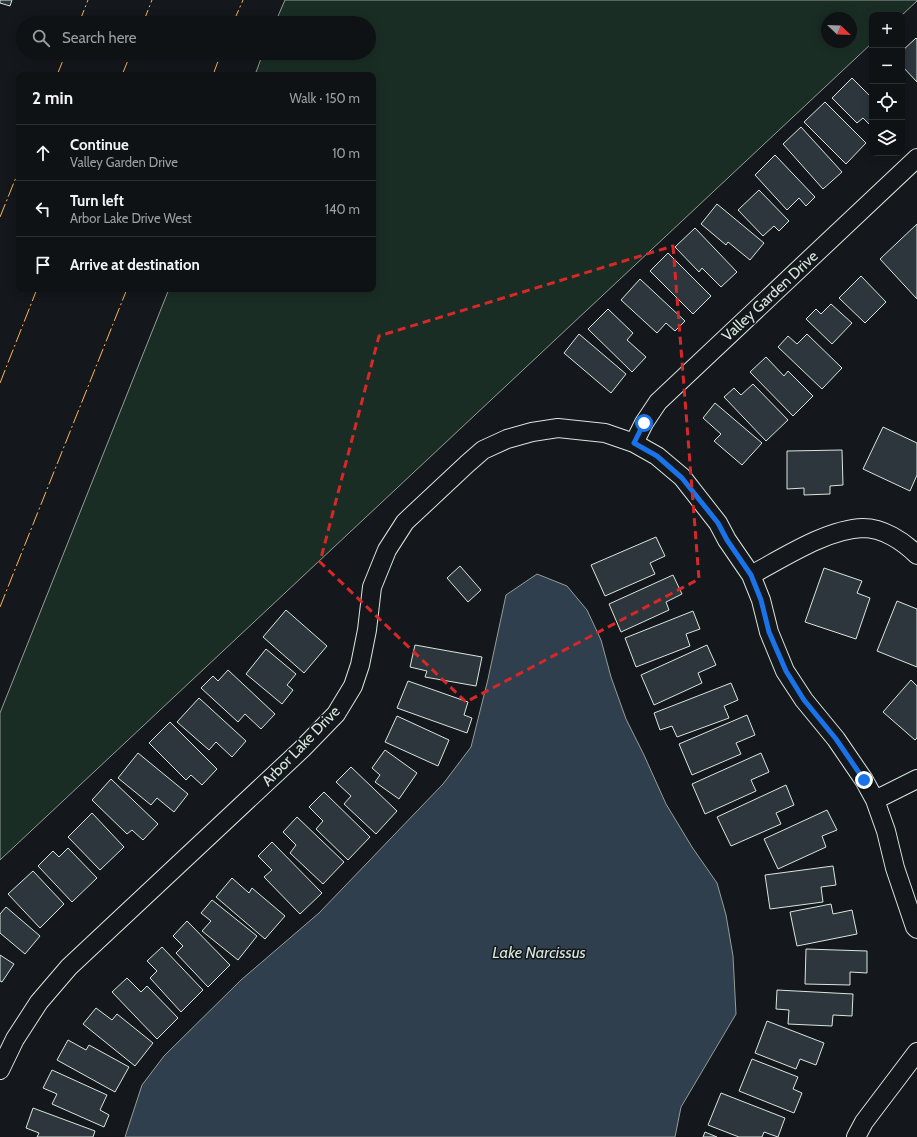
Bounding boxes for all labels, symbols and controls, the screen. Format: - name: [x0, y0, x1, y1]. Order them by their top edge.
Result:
- north arrow: [821, 12, 857, 48]
- map controls: [869, 12, 905, 156]
- button: +: [869, 12, 905, 48]
- search box: [16, 16, 376, 60]
- icon: search: [30, 27, 52, 49]
- text: Search here: [62, 29, 137, 47]
- button: −: [869, 48, 905, 84]
- button: locate: [869, 84, 905, 120]
- text: 2 min: [32, 88, 73, 108]
- text: Walk · 150 m: [289, 90, 360, 106]
- button: layers: [869, 120, 905, 156]
- text: Continue: [70, 136, 129, 154]
- icon: ahead: [32, 142, 54, 164]
- text: 10 m: [332, 145, 360, 161]
- text: Valley Garden Drive: [70, 154, 178, 170]
- text: Turn left: [70, 192, 124, 210]
- icon: left: [32, 198, 54, 220]
- text: 140 m: [325, 201, 360, 217]
- text: Arbor Lake Drive West: [70, 210, 192, 226]
- street label: Valley Garden Drive: [718, 247, 822, 345]
- icon: arrive: [32, 254, 54, 276]
- text: Arrive at destination: [70, 256, 200, 274]
- route start: [635, 414, 653, 432]
- street label: Arbor Lake Drive: [258, 702, 344, 790]
- route end: [855, 771, 873, 789]
- water label: Lake Narcissus: [492, 943, 586, 962]

